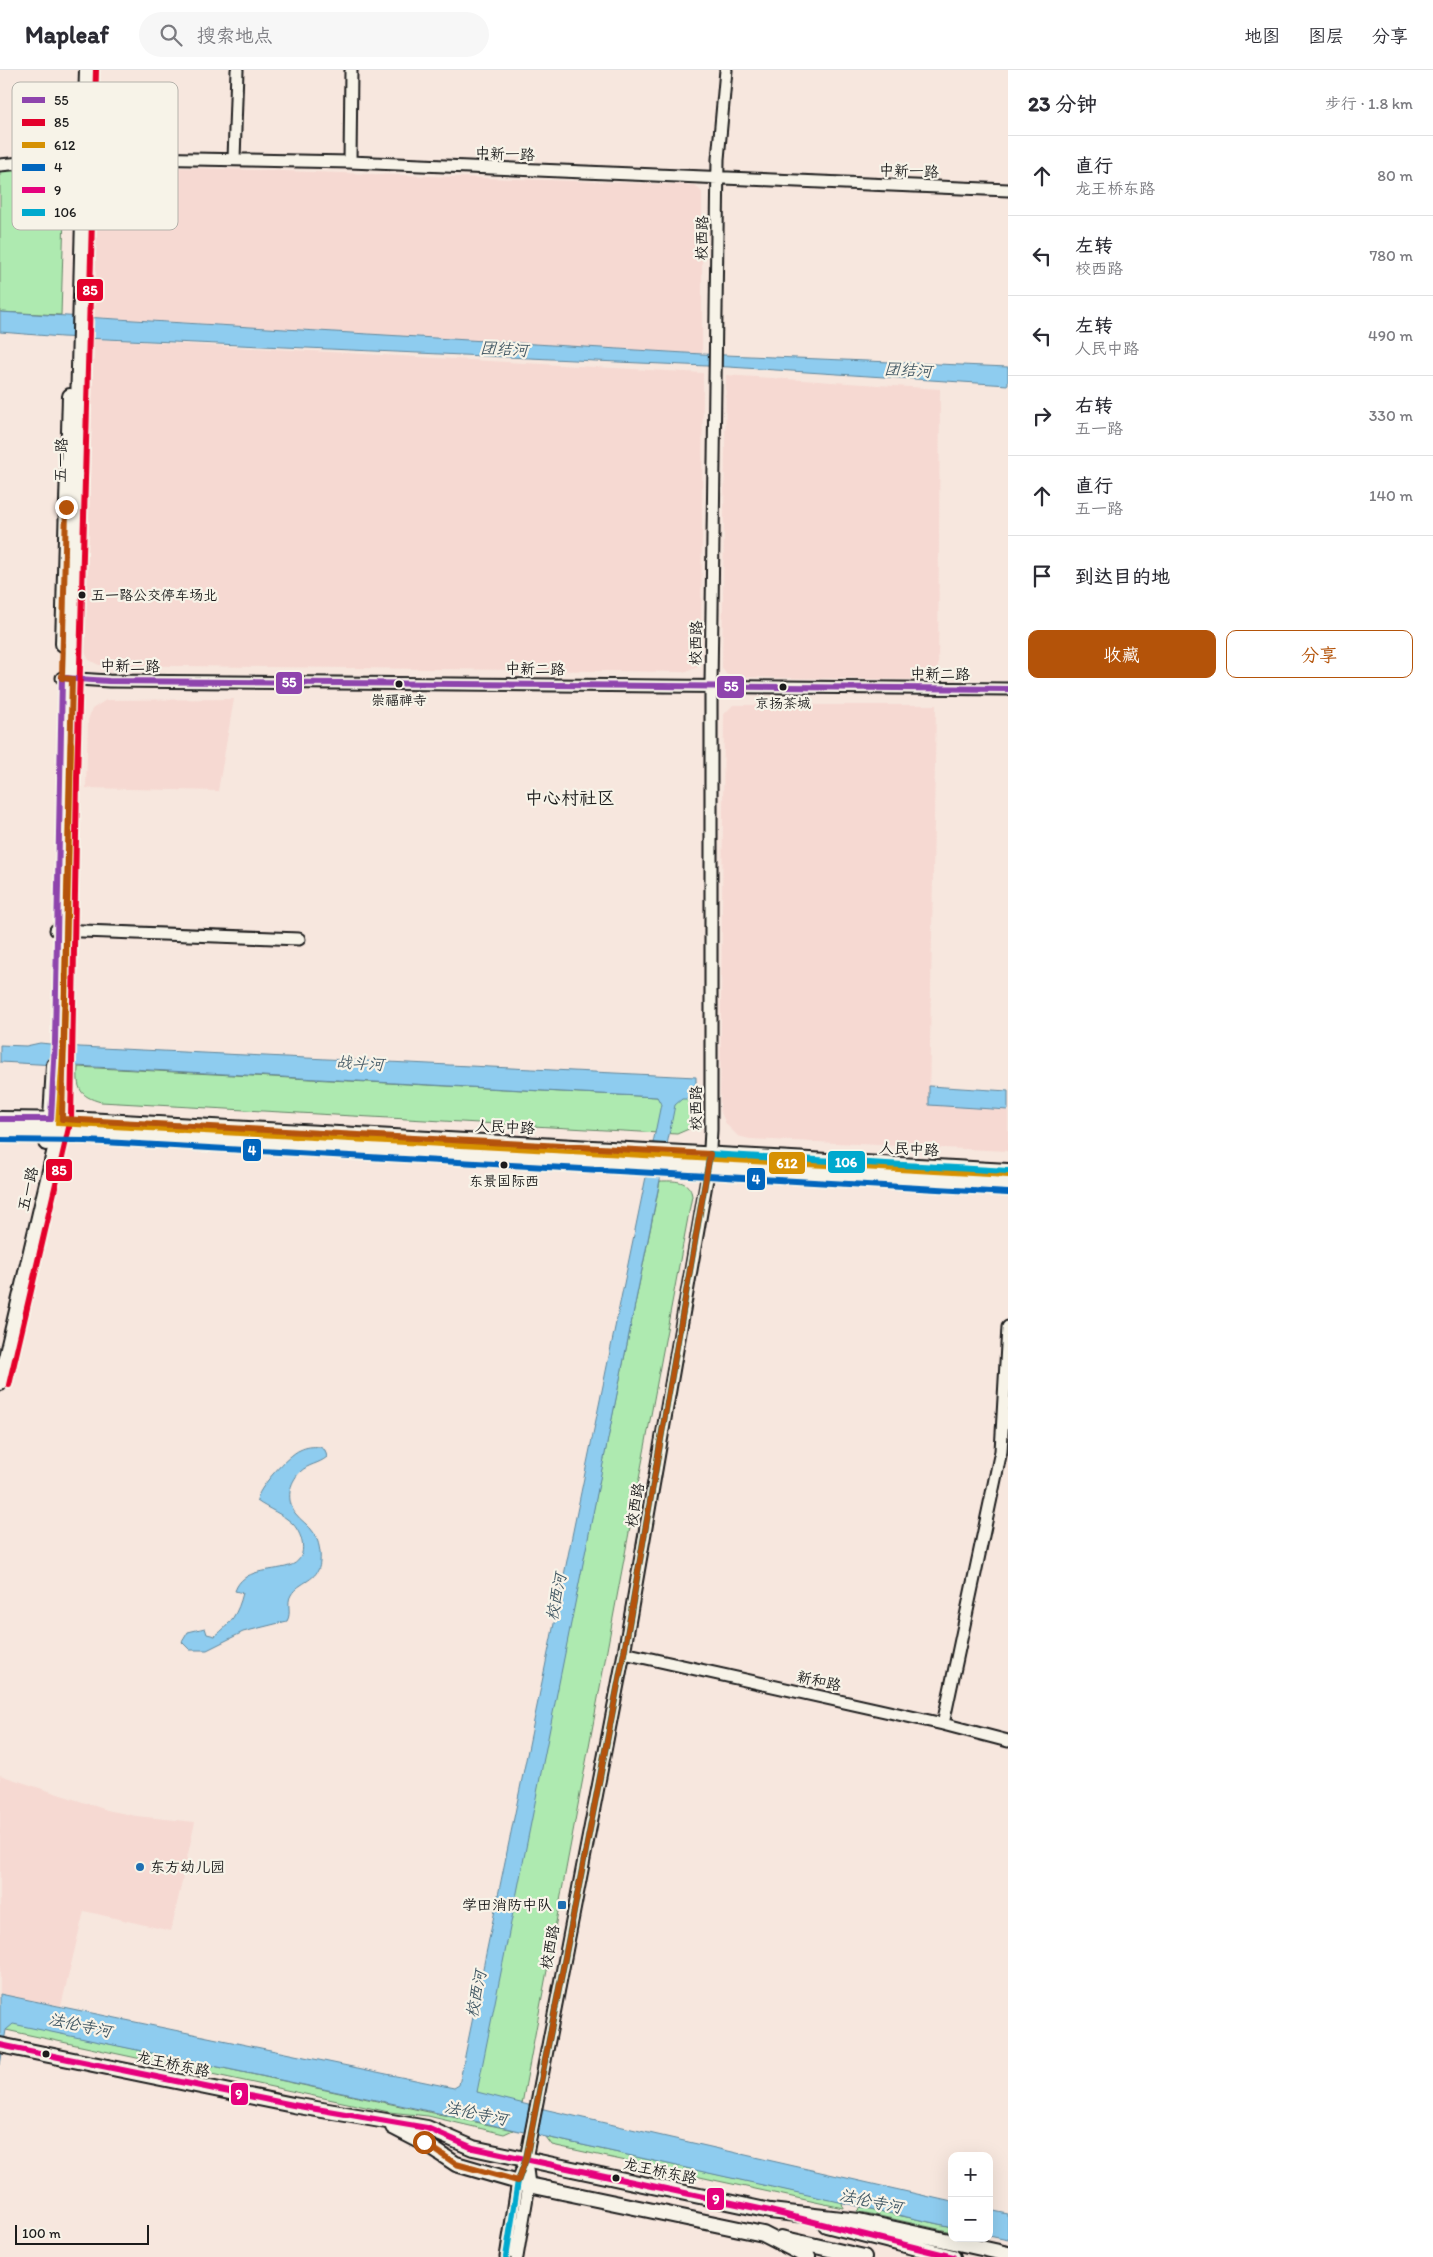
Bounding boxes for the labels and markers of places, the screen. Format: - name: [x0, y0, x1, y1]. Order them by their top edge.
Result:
- place label: 五一路公交停车场北: [91, 587, 217, 604]
- marker: 五一路公交停车场北: [77, 590, 87, 600]
- marker: 崇福禅寺: [394, 679, 404, 689]
- marker: 京扬茶城: [778, 682, 788, 692]
- place label: 崇福禅寺: [371, 692, 427, 709]
- place label: 京扬茶城: [755, 695, 811, 712]
- marker: 东景国际西: [499, 1160, 509, 1170]
- place label: 东景国际西: [469, 1173, 539, 1190]
- place label: 东方幼儿园: [150, 1858, 225, 1876]
- marker: 东方幼儿园: [134, 1861, 146, 1873]
- place label: 学田消防中队: [462, 1896, 552, 1914]
- marker: 学田消防中队: [556, 1899, 568, 1911]
- unlabelled marker: [41, 2049, 51, 2059]
- unlabelled marker: [611, 2173, 621, 2183]

